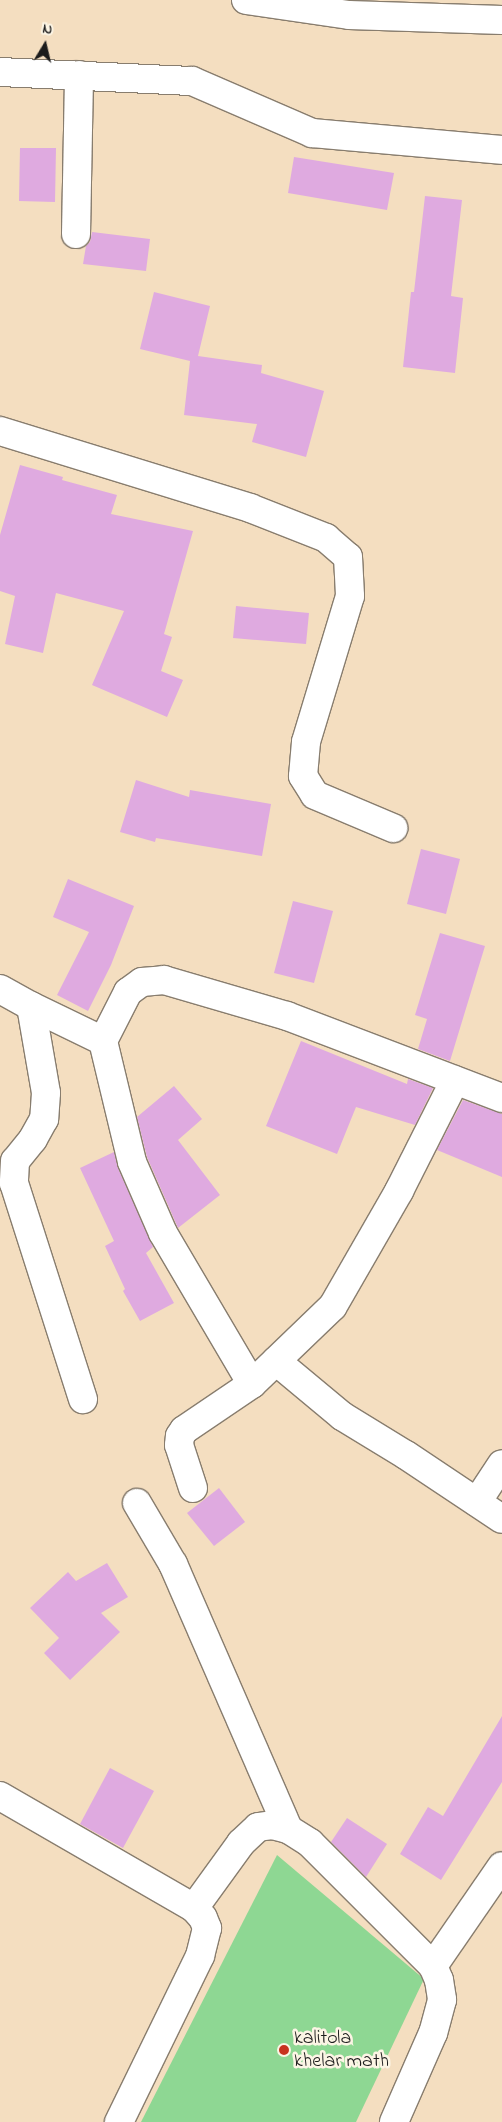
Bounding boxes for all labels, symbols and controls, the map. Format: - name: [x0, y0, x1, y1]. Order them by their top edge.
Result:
- text: N: [41, 19, 54, 41]
- north arrow: [20, 20, 70, 70]
- place label: kalitola khelar math: [294, 2026, 389, 2073]
- marker: kalitola khelar math: [278, 2044, 290, 2056]

